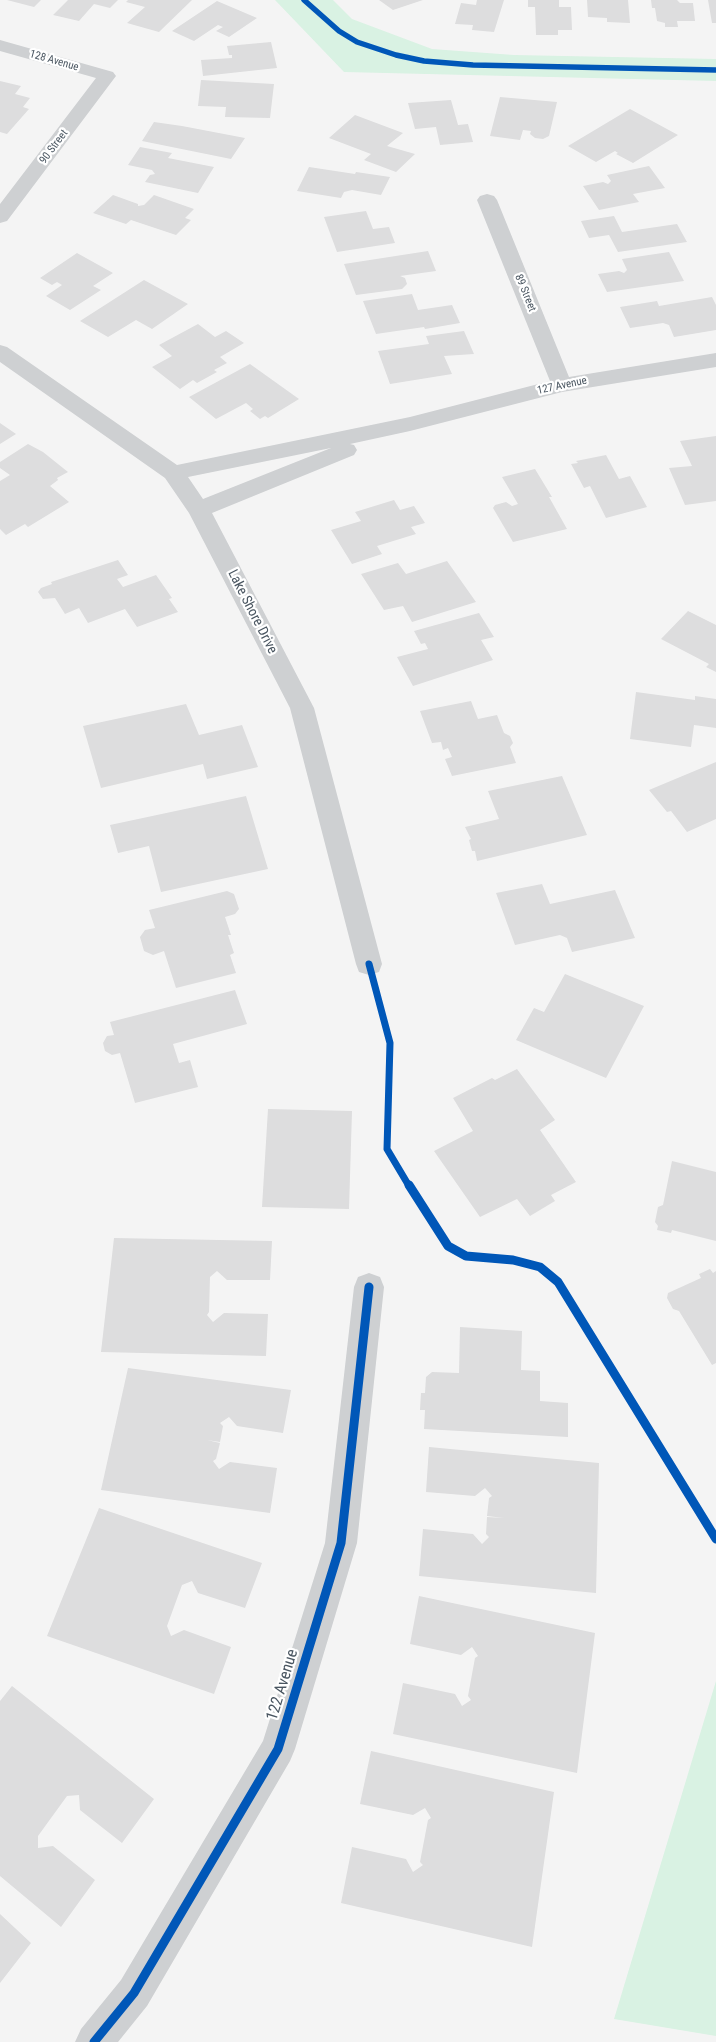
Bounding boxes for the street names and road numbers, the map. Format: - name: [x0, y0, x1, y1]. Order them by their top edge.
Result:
- street label: 128 Avenue: [28, 48, 80, 74]
- street label: 90 Street: [37, 127, 71, 167]
- street label: 89 Street: [512, 272, 538, 314]
- street label: 127 Avenue: [536, 374, 588, 398]
- street label: Lake Shore Drive: [224, 567, 280, 657]
- street label: 122 Avenue: [263, 1647, 303, 1723]

